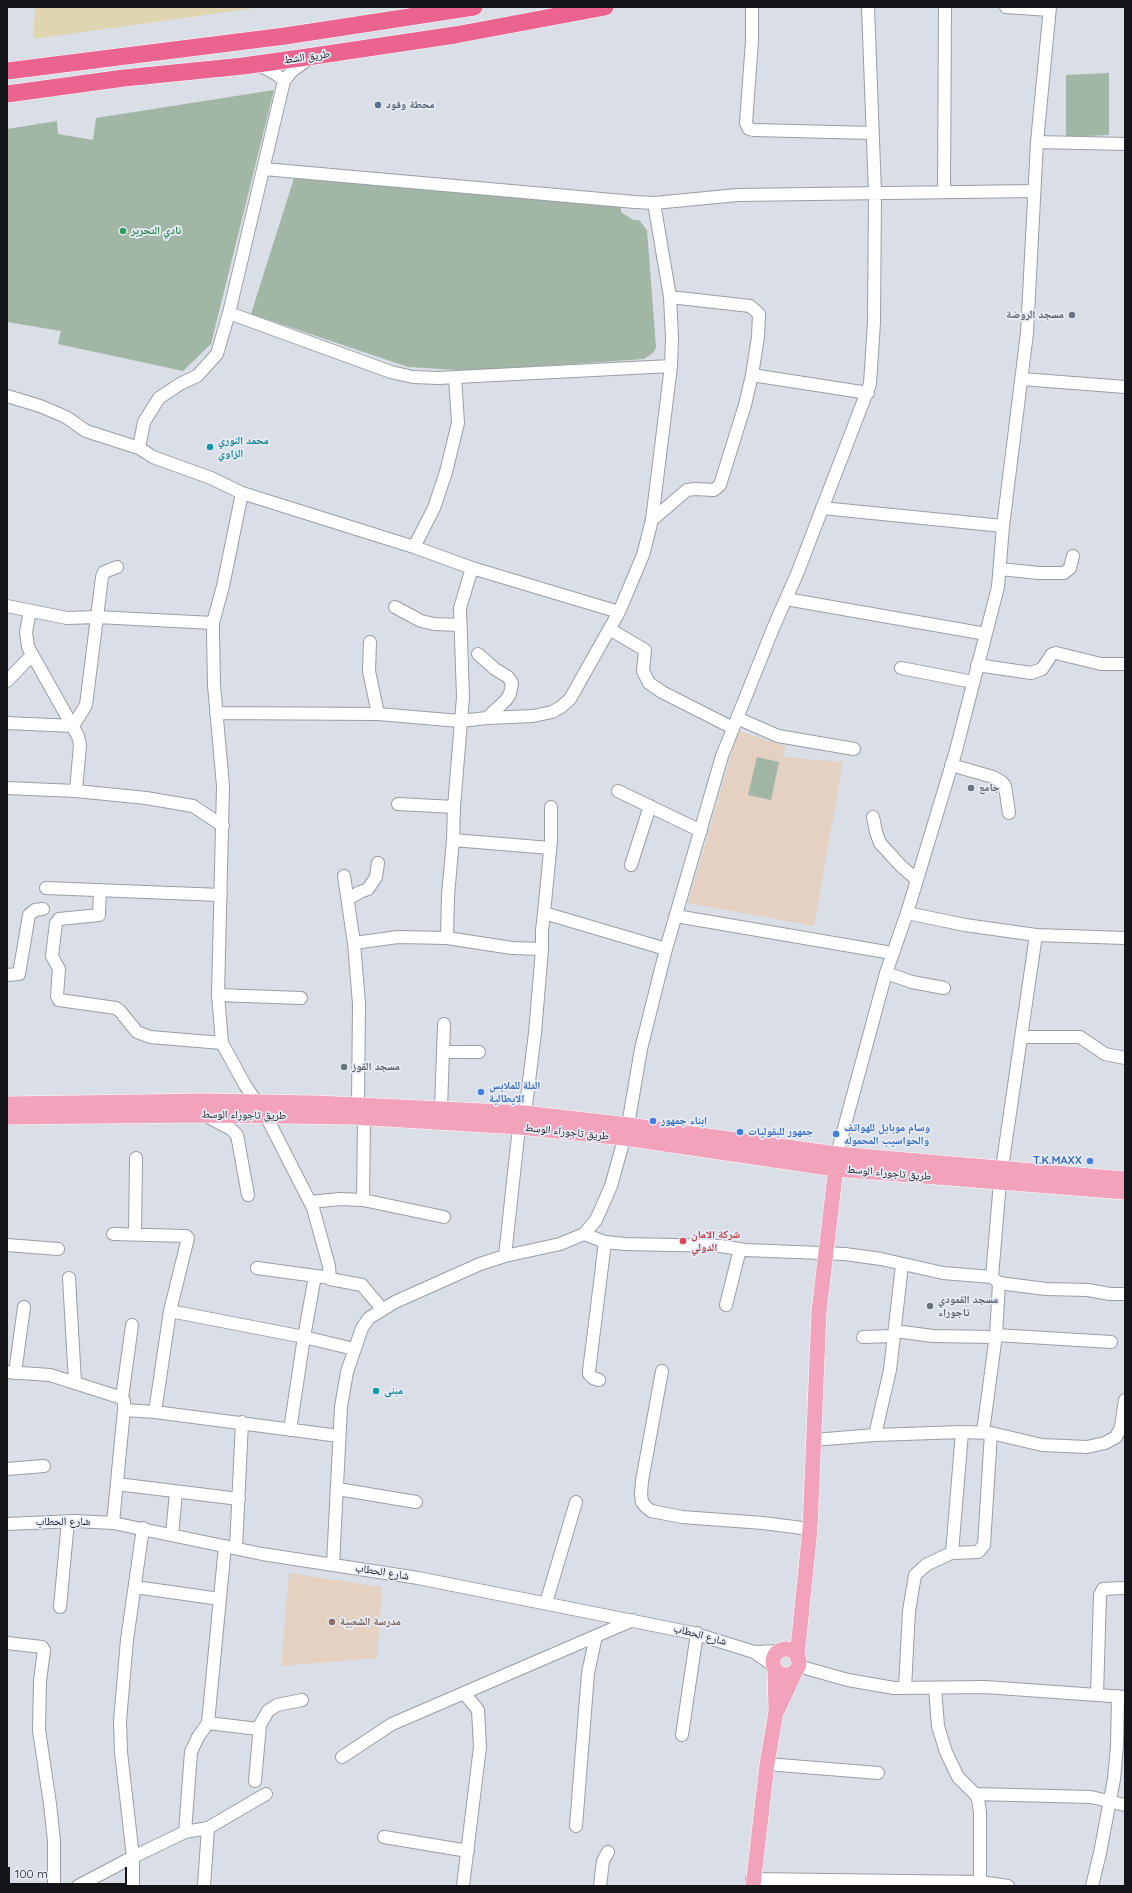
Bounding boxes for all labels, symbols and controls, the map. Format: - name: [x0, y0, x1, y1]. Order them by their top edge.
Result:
- street label: طريق الشط: [283, 47, 331, 67]
- place label: محطة وقود: [386, 98, 435, 112]
- marker: محطة وقود: [373, 100, 383, 110]
- place label: نادي التحرير: [131, 224, 181, 238]
- marker: نادي التحرير: [118, 226, 128, 236]
- place label: مسجد الروضة: [1006, 308, 1064, 322]
- marker: مسجد الروضة: [1067, 310, 1077, 320]
- place label: محمد النوري الزاوي: [218, 434, 269, 460]
- marker: محمد النوري الزاوي: [205, 442, 215, 452]
- place label: جامع: [979, 781, 1000, 795]
- marker: جامع: [966, 783, 976, 793]
- place label: مسجد القوز: [352, 1060, 400, 1074]
- marker: مسجد القوز: [339, 1062, 349, 1072]
- place label: التلة للملابس الايطالية: [489, 1079, 540, 1105]
- marker: التلة للملابس الايطالية: [476, 1087, 486, 1097]
- street label: طريق تاجوراء الوسط: [202, 1108, 286, 1122]
- place label: ابناء جمهور: [661, 1114, 707, 1128]
- marker: ابناء جمهور: [648, 1116, 658, 1126]
- street label: طريق تاجوراء الوسط: [524, 1121, 610, 1143]
- place label: وسام موبايل للهواتف والحواسيب المحموله: [844, 1121, 930, 1147]
- place label: جمهور للبقوليات: [748, 1125, 813, 1139]
- marker: جمهور للبقوليات: [735, 1127, 745, 1137]
- marker: وسام موبايل للهواتف والحواسيب المحموله: [831, 1129, 841, 1139]
- place label: T.K.MAXX: [1033, 1154, 1082, 1168]
- marker: T.K.MAXX: [1085, 1156, 1095, 1166]
- street label: طريق تاجوراء الوسط: [846, 1163, 932, 1183]
- place label: شركة الامان الدولي: [691, 1228, 740, 1254]
- marker: شركة الامان الدولي: [678, 1236, 688, 1246]
- place label: مسجد القمودي تاجوراء: [938, 1293, 998, 1319]
- marker: مسجد القمودي تاجوراء: [925, 1301, 935, 1311]
- place label: مبنى: [384, 1384, 403, 1398]
- marker: مبنى: [371, 1386, 381, 1396]
- street label: شارع الحطاب: [36, 1515, 90, 1529]
- street label: شارع الحطاب: [354, 1561, 410, 1583]
- place label: مدرسة الشعبية: [340, 1615, 401, 1629]
- marker: مدرسة الشعبية: [327, 1617, 337, 1627]
- street label: شارع الحطاب: [672, 1622, 728, 1648]
- scale bar: [10, 1859, 129, 1885]
- text: 100 m: [15, 1866, 48, 1881]

